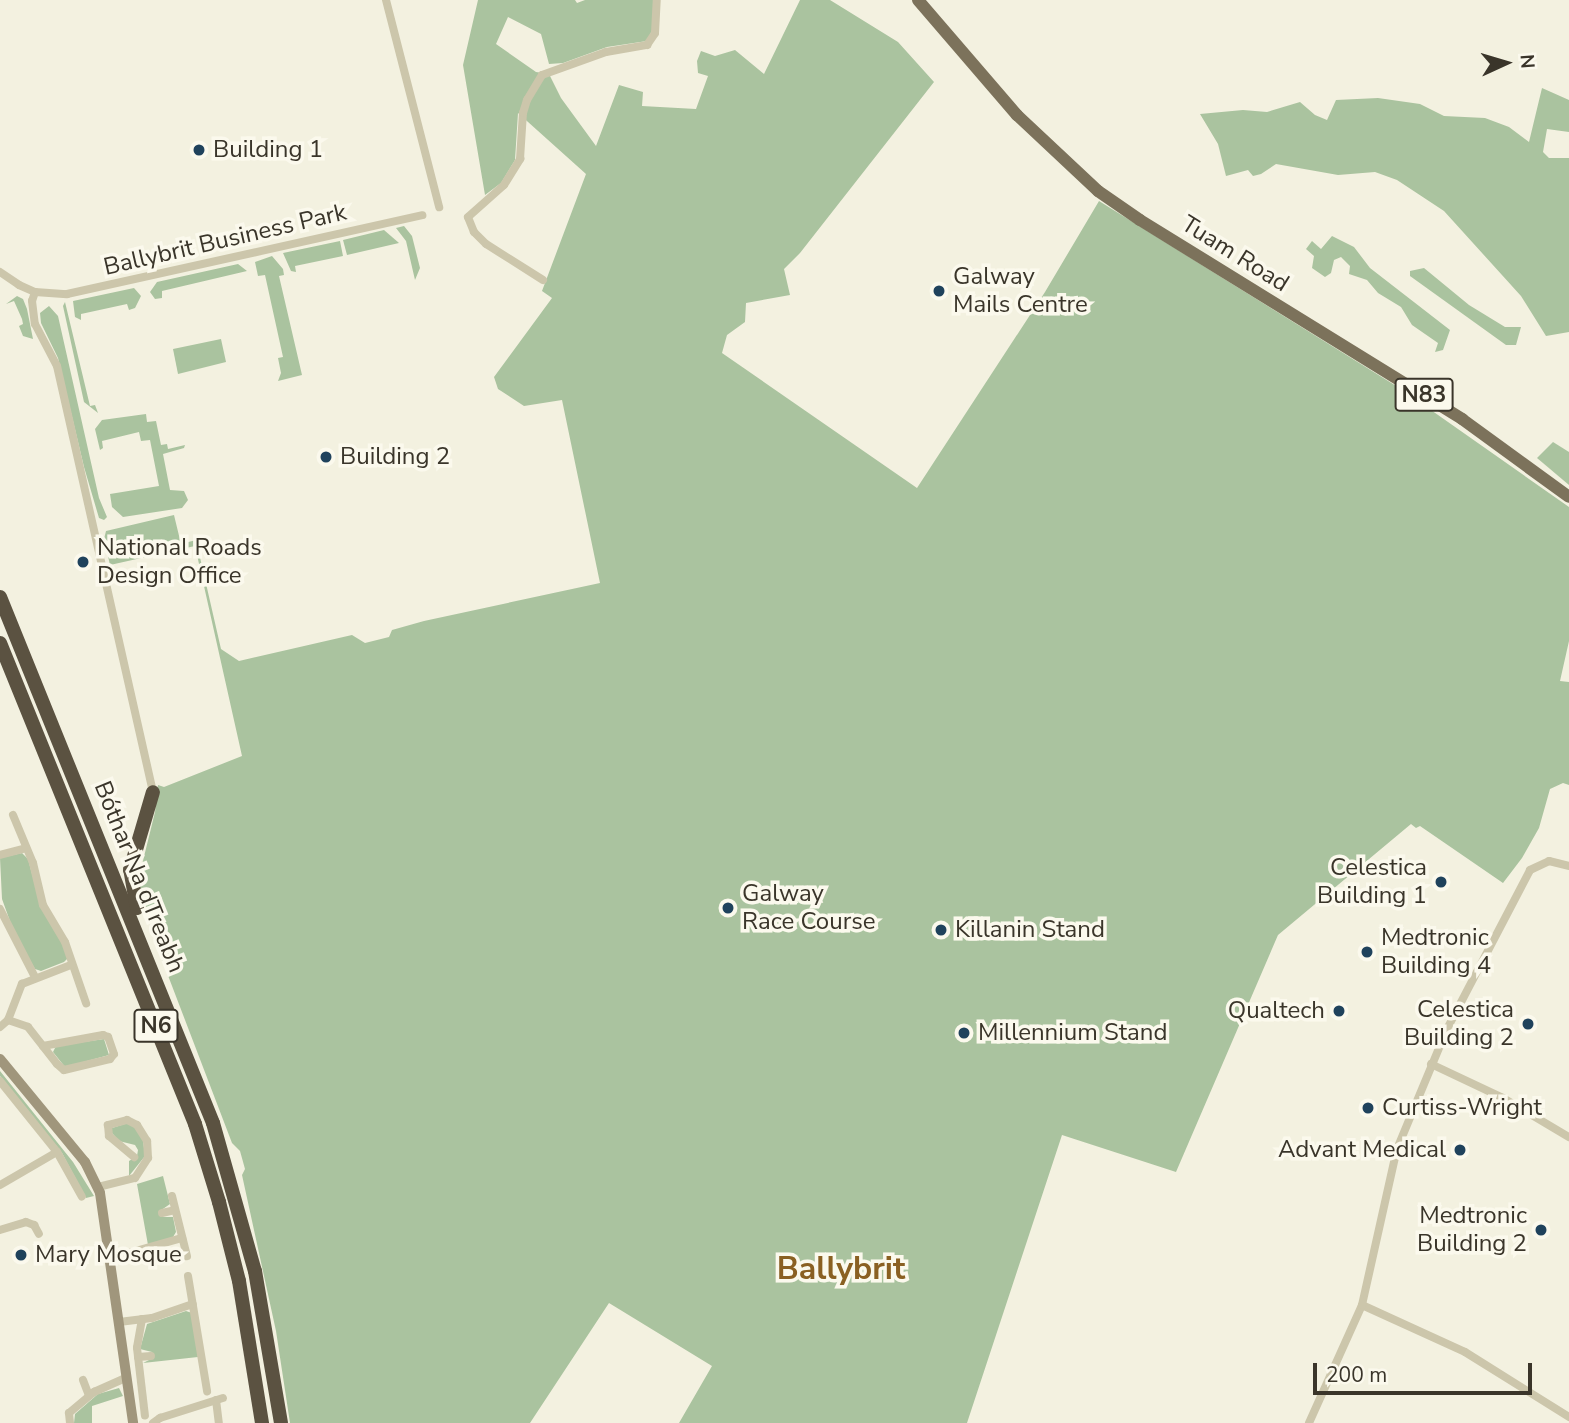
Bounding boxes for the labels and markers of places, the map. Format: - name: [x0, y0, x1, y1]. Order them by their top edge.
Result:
- place label: Building 1: [213, 136, 323, 164]
- marker: Building 1: [191, 142, 207, 158]
- place label: Galway Mails Centre: [953, 263, 1088, 319]
- marker: Galway Mails Centre: [931, 283, 947, 299]
- place label: Building 2: [340, 443, 450, 471]
- marker: Building 2: [318, 449, 334, 465]
- place label: National Roads Design Office: [97, 534, 262, 590]
- marker: National Roads Design Office: [75, 554, 91, 570]
- place label: Celestica Building 1: [1317, 854, 1427, 910]
- marker: Celestica Building 1: [1433, 874, 1449, 890]
- place label: Galway Race Course: [742, 880, 875, 936]
- marker: Galway Race Course: [720, 900, 736, 916]
- place label: Killanin Stand: [955, 916, 1105, 944]
- marker: Killanin Stand: [933, 922, 949, 938]
- place label: Medtronic Building 4: [1381, 924, 1491, 980]
- marker: Medtronic Building 4: [1359, 944, 1375, 960]
- place label: Celestica Building 2: [1404, 996, 1514, 1052]
- place label: Qualtech: [1228, 997, 1325, 1025]
- marker: Qualtech: [1331, 1003, 1347, 1019]
- marker: Celestica Building 2: [1520, 1016, 1536, 1032]
- place label: Millennium Stand: [978, 1019, 1167, 1047]
- marker: Millennium Stand: [956, 1025, 972, 1041]
- place label: Curtiss-Wright: [1382, 1094, 1542, 1122]
- marker: Curtiss-Wright: [1360, 1100, 1376, 1116]
- place label: Advant Medical: [1278, 1136, 1446, 1164]
- marker: Advant Medical: [1452, 1142, 1468, 1158]
- place label: Medtronic Building 2: [1417, 1202, 1527, 1258]
- marker: Medtronic Building 2: [1533, 1222, 1549, 1238]
- place label: Mary Mosque: [35, 1241, 182, 1269]
- marker: Mary Mosque: [13, 1247, 29, 1263]

